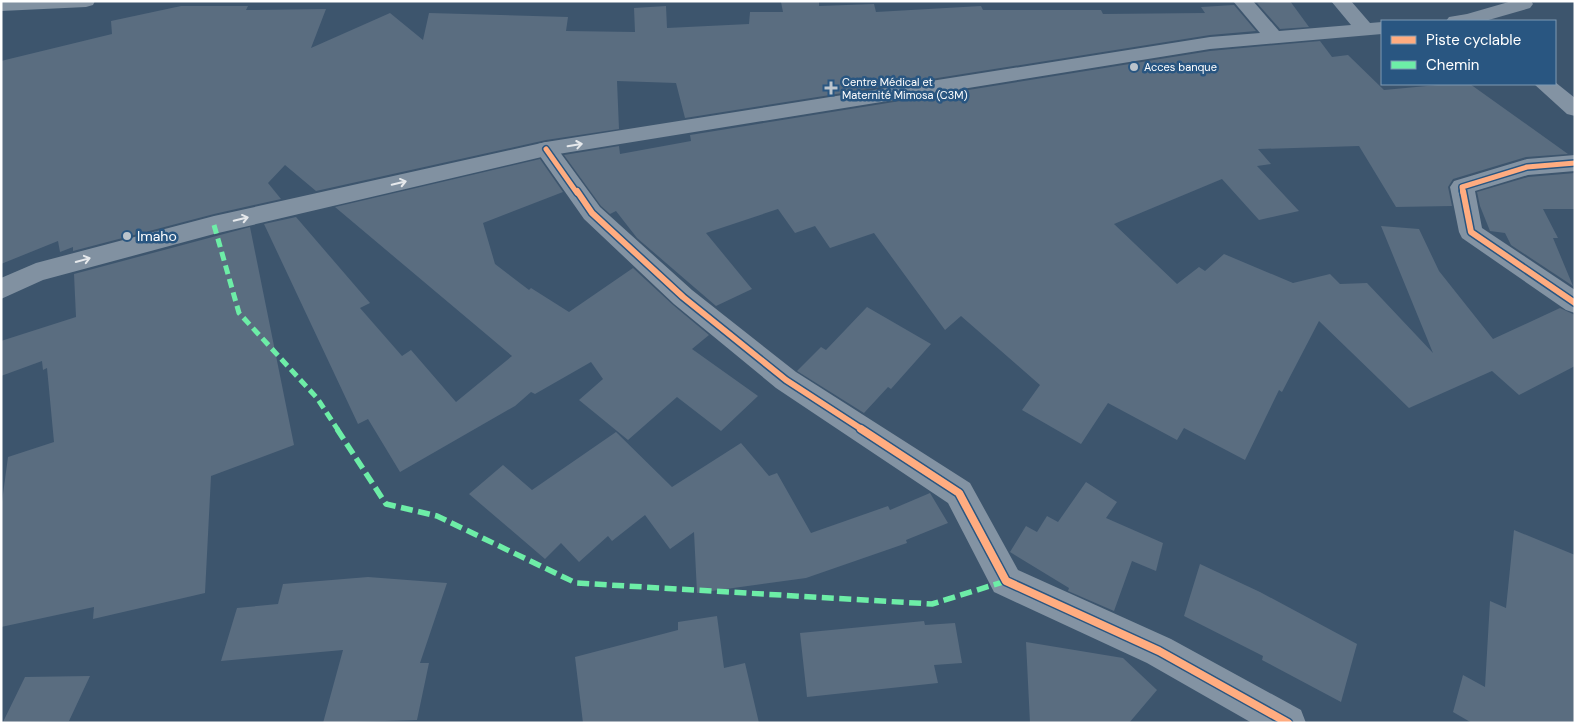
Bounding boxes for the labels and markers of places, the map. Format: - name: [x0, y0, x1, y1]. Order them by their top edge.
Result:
- place label: Acces banque: [1144, 60, 1217, 74]
- marker: Acces banque: [1128, 61, 1140, 73]
- place label: Centre Médical et Maternité Mimosa (C3M): [842, 75, 968, 102]
- marker: Centre Médical et Maternité Mimosa (C3M): [824, 81, 838, 95]
- place label: Imaho: [137, 227, 177, 245]
- marker: Imaho: [121, 230, 133, 242]

